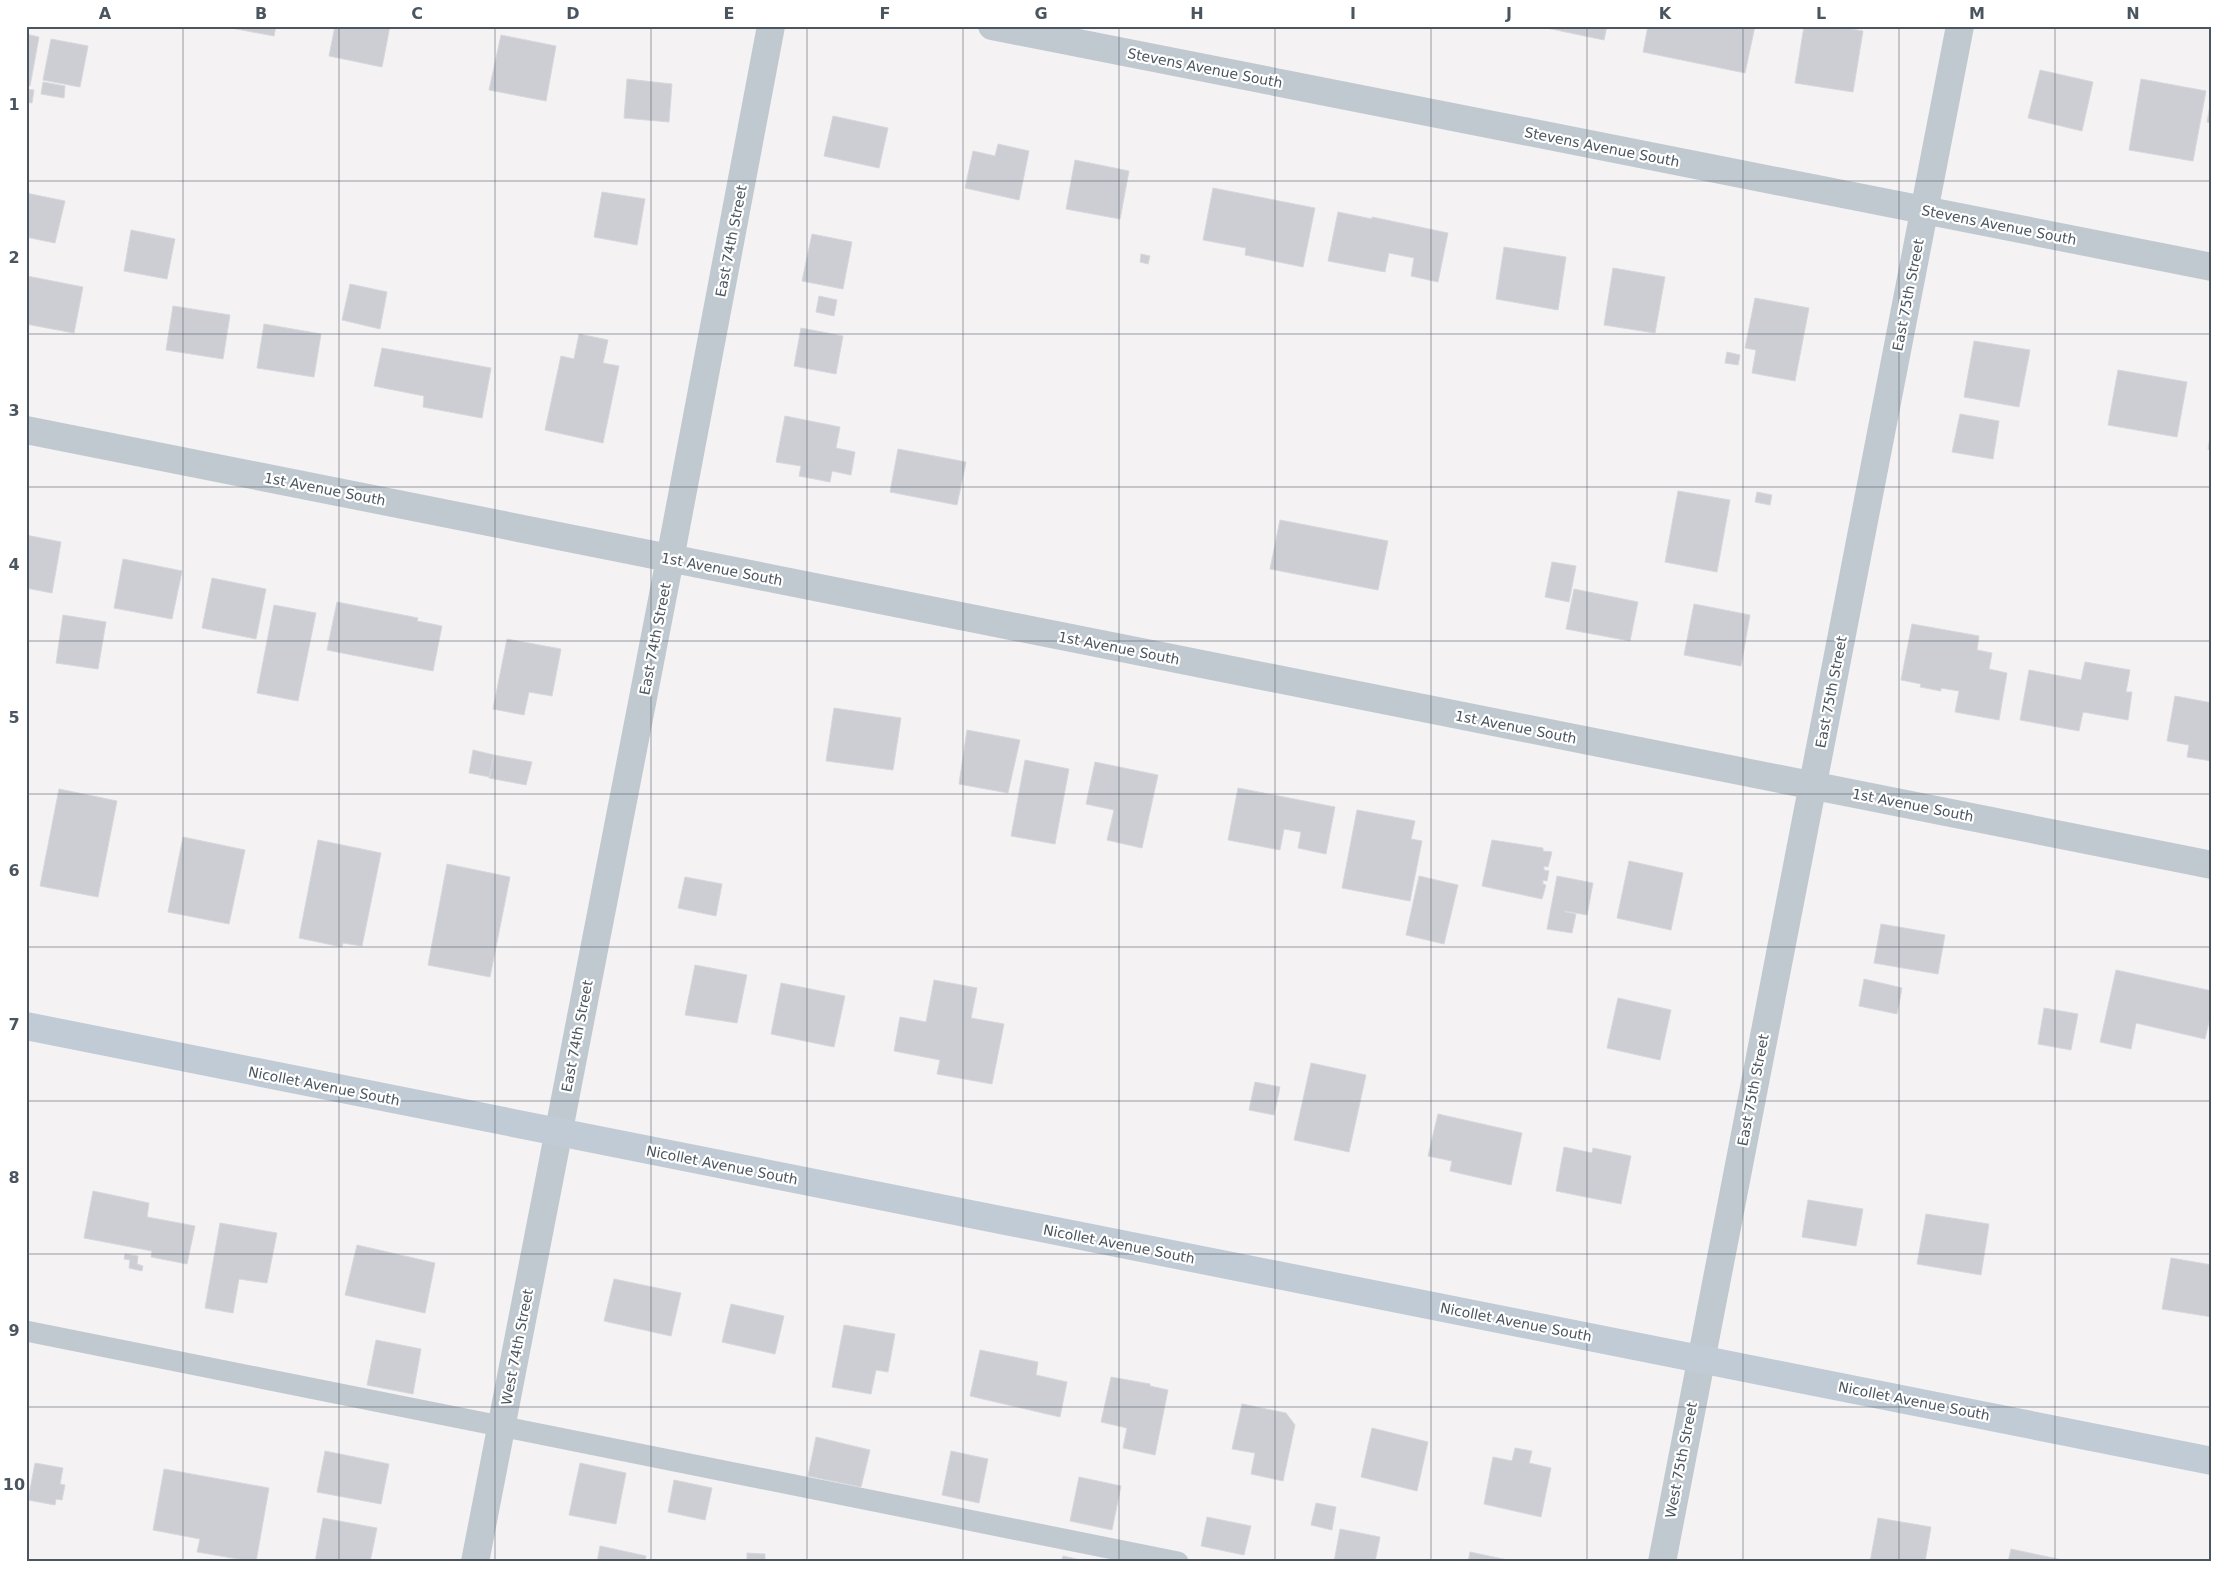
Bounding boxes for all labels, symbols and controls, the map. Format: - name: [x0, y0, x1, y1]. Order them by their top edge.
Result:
- text: A: [99, 4, 112, 23]
- text: B: [255, 4, 267, 23]
- text: C: [411, 4, 423, 23]
- text: D: [566, 4, 580, 23]
- text: E: [724, 4, 734, 23]
- text: F: [880, 4, 890, 23]
- text: G: [1034, 4, 1048, 23]
- text: H: [1190, 4, 1204, 23]
- text: I: [1350, 4, 1356, 23]
- text: J: [1505, 4, 1512, 23]
- text: K: [1659, 4, 1672, 23]
- text: L: [1816, 4, 1826, 23]
- text: M: [1969, 4, 1985, 23]
- text: N: [2126, 4, 2140, 23]
- street label: Stevens Avenue South: [1126, 45, 1284, 91]
- text: 1: [8, 95, 20, 114]
- street label: Stevens Avenue South: [1523, 124, 1681, 170]
- street label: East 74th Street: [712, 183, 750, 298]
- street label: Stevens Avenue South: [1920, 202, 2078, 248]
- street label: East 75th Street: [1889, 237, 1927, 352]
- text: 2: [8, 248, 20, 267]
- text: 3: [8, 401, 20, 420]
- street label: 1st Avenue South: [263, 469, 387, 509]
- street label: 1st Avenue South: [660, 549, 784, 589]
- text: 4: [8, 555, 20, 574]
- street label: East 74th Street: [636, 581, 674, 696]
- street label: 1st Avenue South: [1057, 628, 1181, 668]
- street label: East 75th Street: [1812, 634, 1850, 749]
- street label: 1st Avenue South: [1454, 707, 1578, 747]
- text: 5: [8, 708, 20, 727]
- street label: 1st Avenue South: [1851, 785, 1975, 825]
- text: 6: [8, 861, 20, 880]
- street label: East 74th Street: [558, 978, 596, 1093]
- text: 7: [8, 1015, 20, 1034]
- street label: East 75th Street: [1734, 1032, 1772, 1147]
- street label: Nicollet Avenue South: [247, 1063, 401, 1109]
- street label: Nicollet Avenue South: [645, 1142, 799, 1188]
- text: 8: [8, 1168, 20, 1187]
- street label: Nicollet Avenue South: [1042, 1221, 1196, 1267]
- street label: West 74th Street: [498, 1287, 536, 1406]
- street label: Nicollet Avenue South: [1439, 1299, 1593, 1345]
- text: 9: [8, 1321, 20, 1340]
- street label: Nicollet Avenue South: [1837, 1378, 1991, 1424]
- street label: West 75th Street: [1662, 1400, 1700, 1519]
- text: 10: [3, 1475, 25, 1494]

